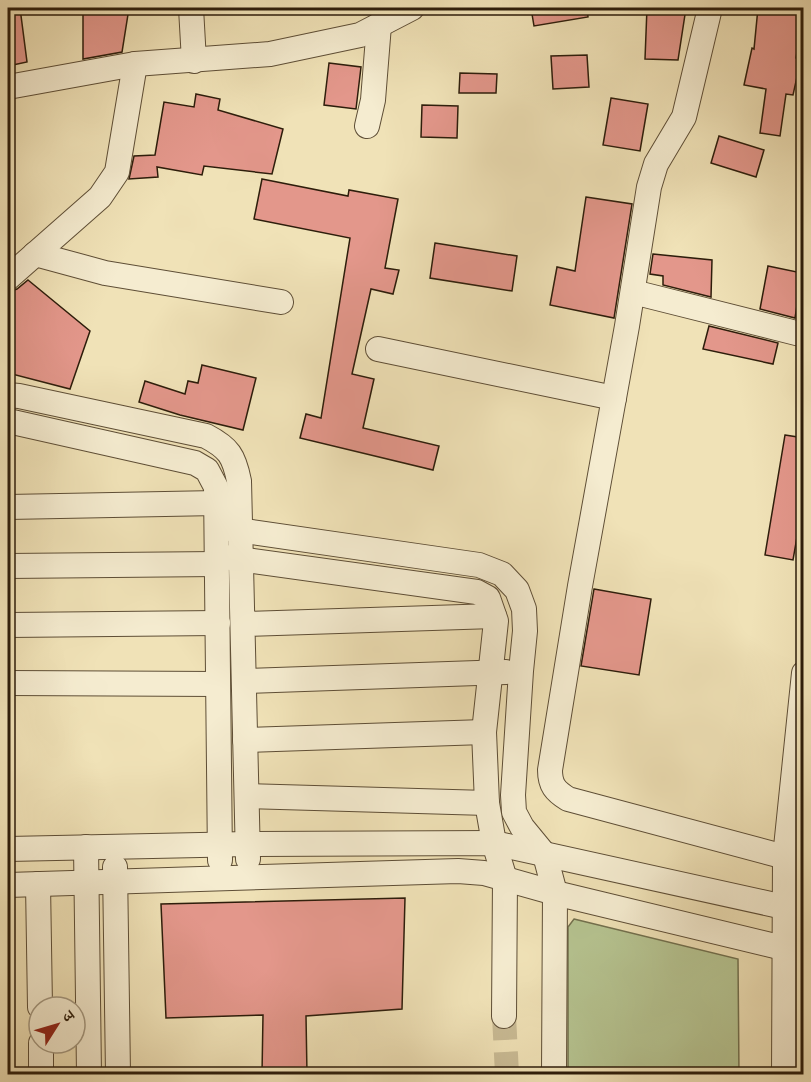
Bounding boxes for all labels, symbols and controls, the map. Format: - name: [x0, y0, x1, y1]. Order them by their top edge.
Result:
- north arrow: [27, 995, 87, 1055]
- text: उ: [58, 1007, 80, 1027]

